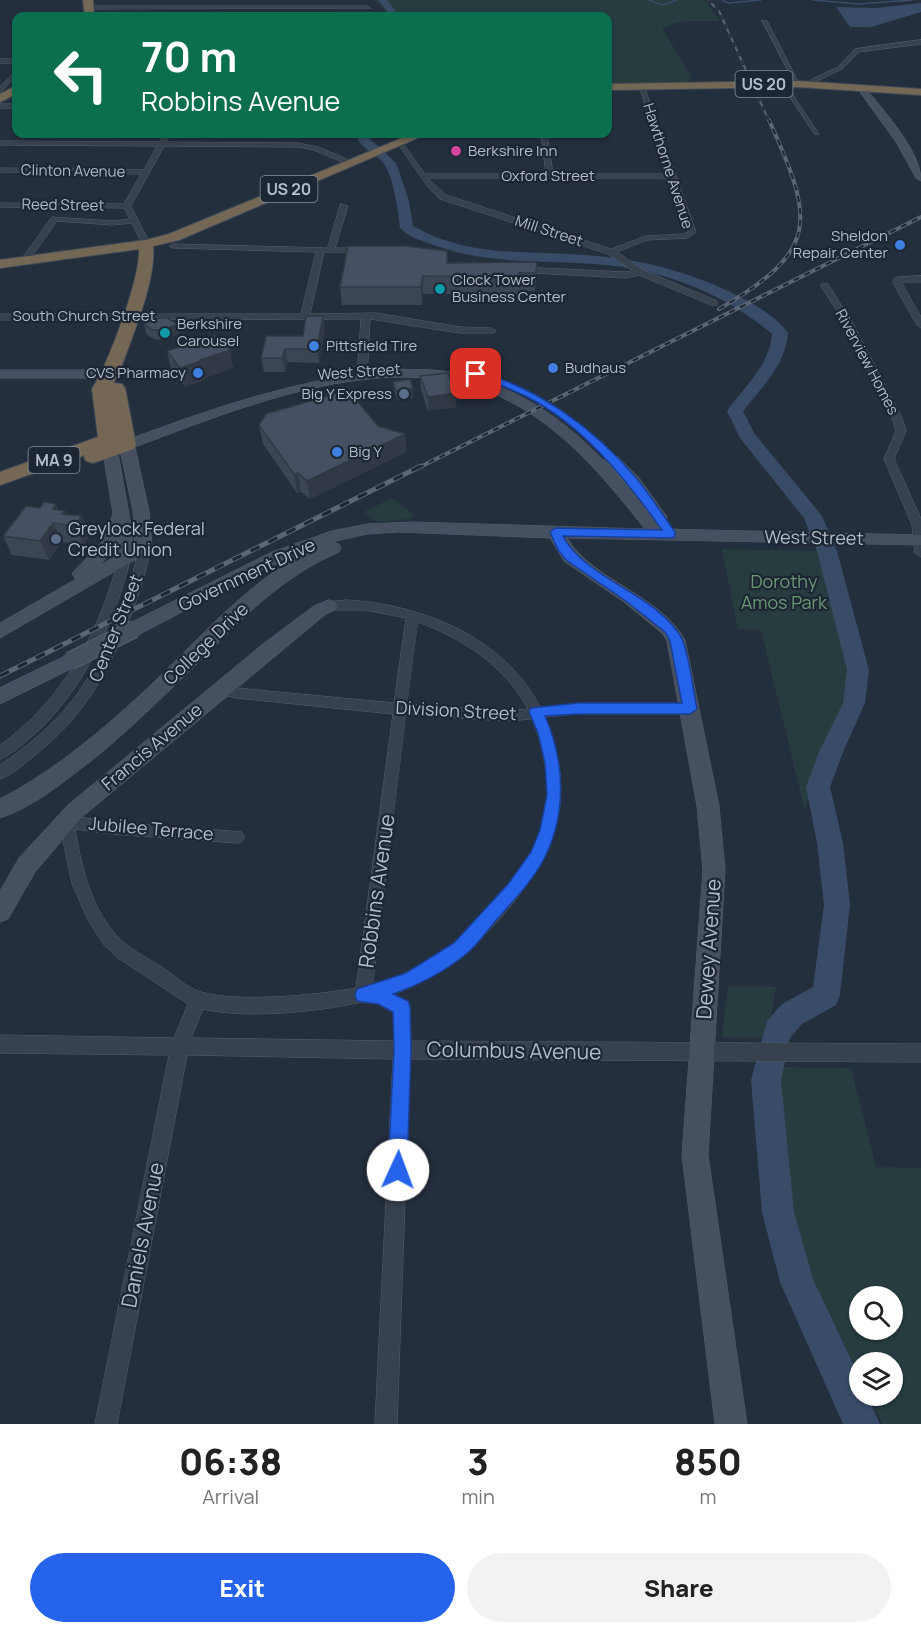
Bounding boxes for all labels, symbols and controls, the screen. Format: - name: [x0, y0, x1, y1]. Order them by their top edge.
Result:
- text: 70 m: [141, 27, 237, 85]
- icon: left: [42, 36, 120, 114]
- road number: US 20: [736, 71, 792, 97]
- text: Robbins Avenue: [141, 82, 340, 119]
- street label: Hawthorne Avenue: [638, 100, 699, 232]
- place label: Berkshire Inn: [468, 140, 557, 161]
- marker: Berkshire Inn: [449, 144, 463, 158]
- street label: Clinton Avenue: [21, 159, 126, 182]
- street label: Oxford Street: [501, 165, 595, 186]
- road number: US 20: [260, 176, 318, 202]
- street label: Reed Street: [21, 193, 105, 216]
- street label: Mill Street: [513, 210, 586, 251]
- place label: Sheldon Repair Center: [793, 225, 889, 263]
- marker: Sheldon Repair Center: [893, 238, 907, 252]
- place label: Clock Tower Business Center: [452, 269, 567, 307]
- marker: Clock Tower Business Center: [433, 282, 447, 296]
- street label: South Church Street: [12, 305, 156, 326]
- street label: Riverview Homes: [831, 305, 904, 418]
- place label: Berkshire Carousel: [177, 313, 242, 351]
- marker: Berkshire Carousel: [158, 326, 172, 340]
- place label: Pittsfield Tire: [326, 335, 417, 356]
- marker: Pittsfield Tire: [307, 339, 321, 353]
- pin: [450, 348, 501, 399]
- icon: arrive: [459, 357, 492, 390]
- place label: Budhaus: [565, 357, 626, 378]
- street label: West Street: [317, 358, 401, 385]
- marker: Budhaus: [546, 361, 560, 375]
- place label: CVS Pharmacy: [86, 362, 186, 383]
- marker: CVS Pharmacy: [191, 366, 205, 380]
- place label: Big Y Express: [302, 383, 392, 404]
- marker: Big Y Express: [397, 387, 411, 401]
- place label: Big Y: [349, 441, 383, 462]
- marker: Big Y: [330, 445, 344, 459]
- road number: MA 9: [28, 447, 80, 473]
- place label: Greylock Federal Credit Union: [68, 516, 205, 561]
- street label: West Street: [764, 524, 864, 550]
- marker: Greylock Federal Credit Union: [49, 532, 63, 546]
- street label: Government Drive: [174, 532, 319, 616]
- park label: Dorothy Amos Park: [741, 569, 828, 614]
- street label: Center Street: [83, 570, 148, 685]
- street label: College Drive: [158, 597, 253, 690]
- street label: Division Street: [395, 695, 517, 725]
- street label: Francis Avenue: [96, 697, 207, 795]
- street label: Jubilee Terrace: [88, 811, 215, 845]
- street label: Robbins Avenue: [351, 812, 401, 970]
- street label: Dewey Avenue: [689, 878, 727, 1020]
- street label: Columbus Avenue: [426, 1034, 602, 1066]
- position arrow: [366, 1138, 430, 1202]
- street label: Daniels Avenue: [114, 1160, 170, 1310]
- map controls: [849, 1286, 903, 1406]
- button: search: [849, 1286, 903, 1340]
- button: layers: [849, 1352, 903, 1406]
- text: 06:38: [179, 1437, 282, 1486]
- text: 3: [467, 1437, 489, 1486]
- text: 850: [674, 1437, 742, 1486]
- text: Arrival: [202, 1483, 259, 1510]
- text: min: [461, 1483, 495, 1510]
- text: m: [699, 1483, 716, 1510]
- button: Exit: [30, 1553, 455, 1622]
- button: Share: [467, 1553, 891, 1622]

